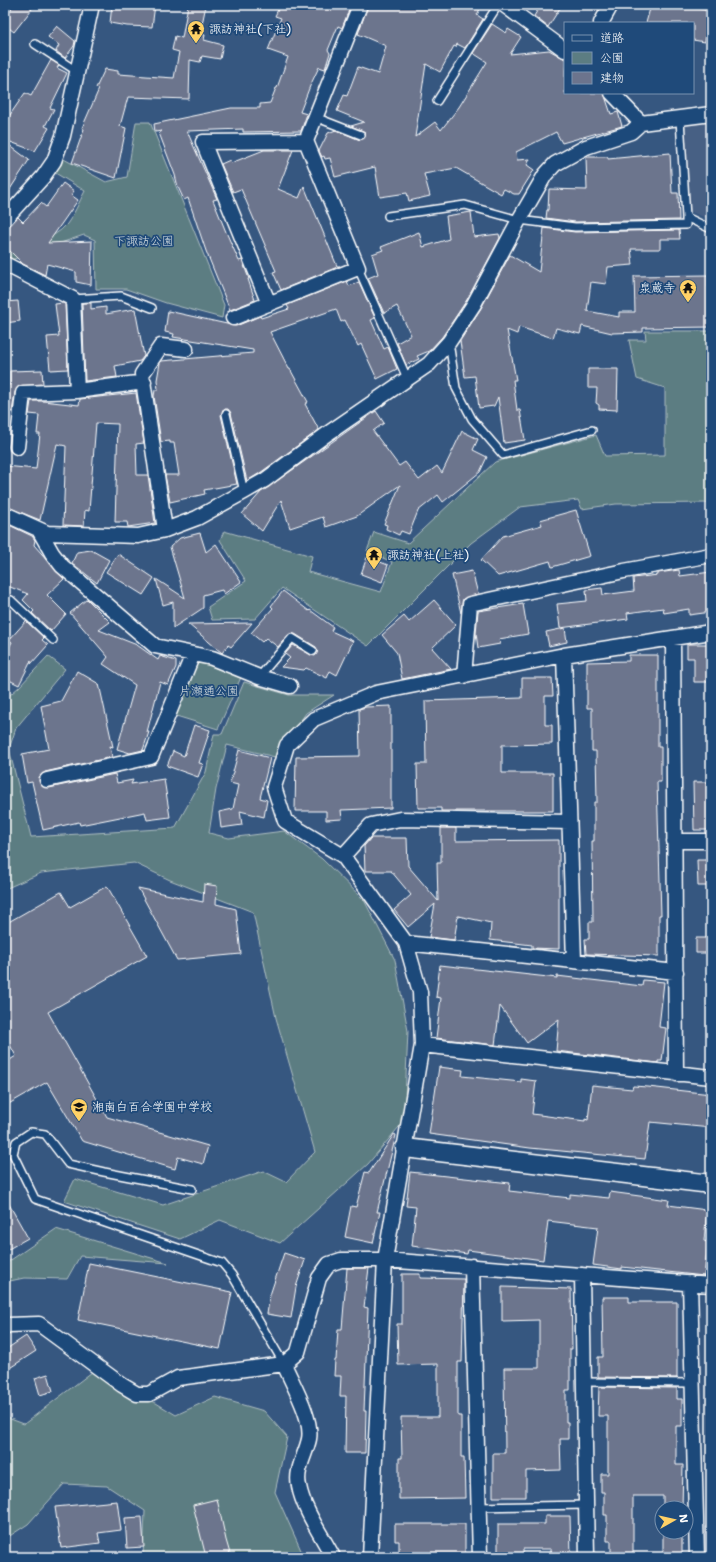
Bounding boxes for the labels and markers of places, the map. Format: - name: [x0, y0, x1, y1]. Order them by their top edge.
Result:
- temple icon: 諏訪神社(下社): [186, 19, 206, 44]
- place label: 諏訪神社(下社): [209, 21, 291, 37]
- temple icon: 泉蔵寺: [678, 278, 698, 303]
- place label: 泉蔵寺: [639, 280, 675, 296]
- temple icon: 諏訪神社(上社): [364, 545, 384, 570]
- place label: 諏訪神社(上社): [387, 547, 469, 563]
- school or university icon: 湘南白百合学園中学校: [69, 1097, 89, 1122]
- place label: 湘南白百合学園中学校: [92, 1099, 212, 1115]

